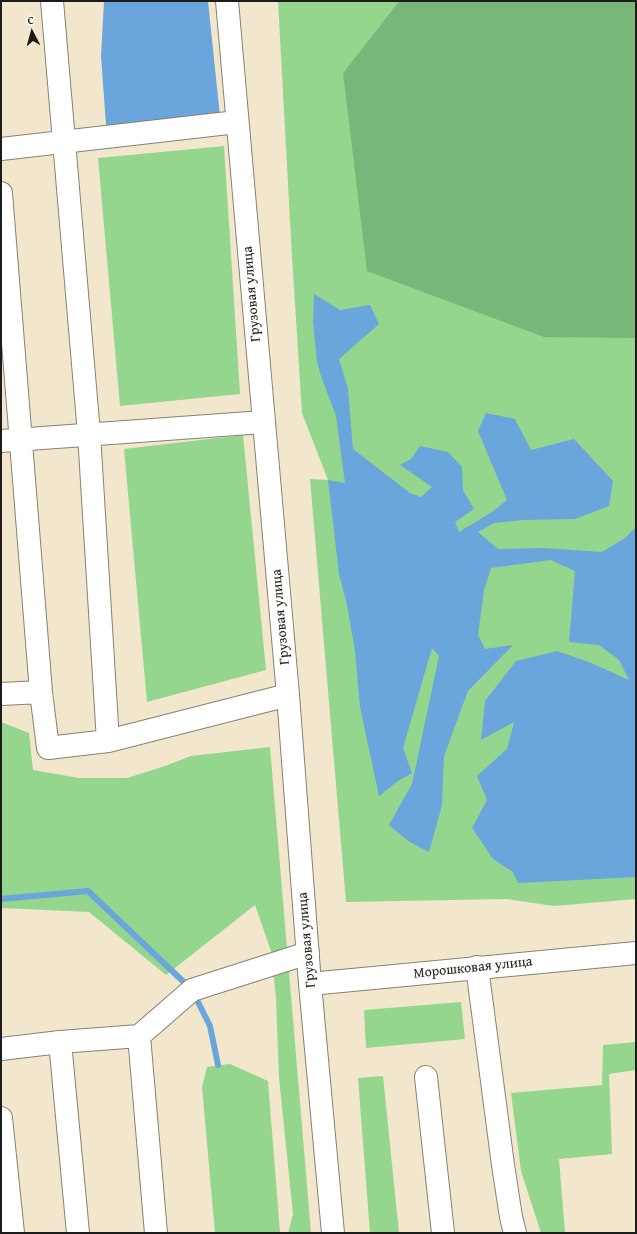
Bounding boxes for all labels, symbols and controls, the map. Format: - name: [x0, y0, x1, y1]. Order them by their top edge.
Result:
- north arrow: [12, 12, 52, 52]
- text: С: [27, 12, 35, 28]
- street label: Грузовая улица: [239, 245, 265, 343]
- street label: Грузовая улица: [268, 568, 294, 666]
- street label: Грузовая улица: [294, 891, 320, 989]
- street label: Морошковая улица: [413, 953, 533, 983]

